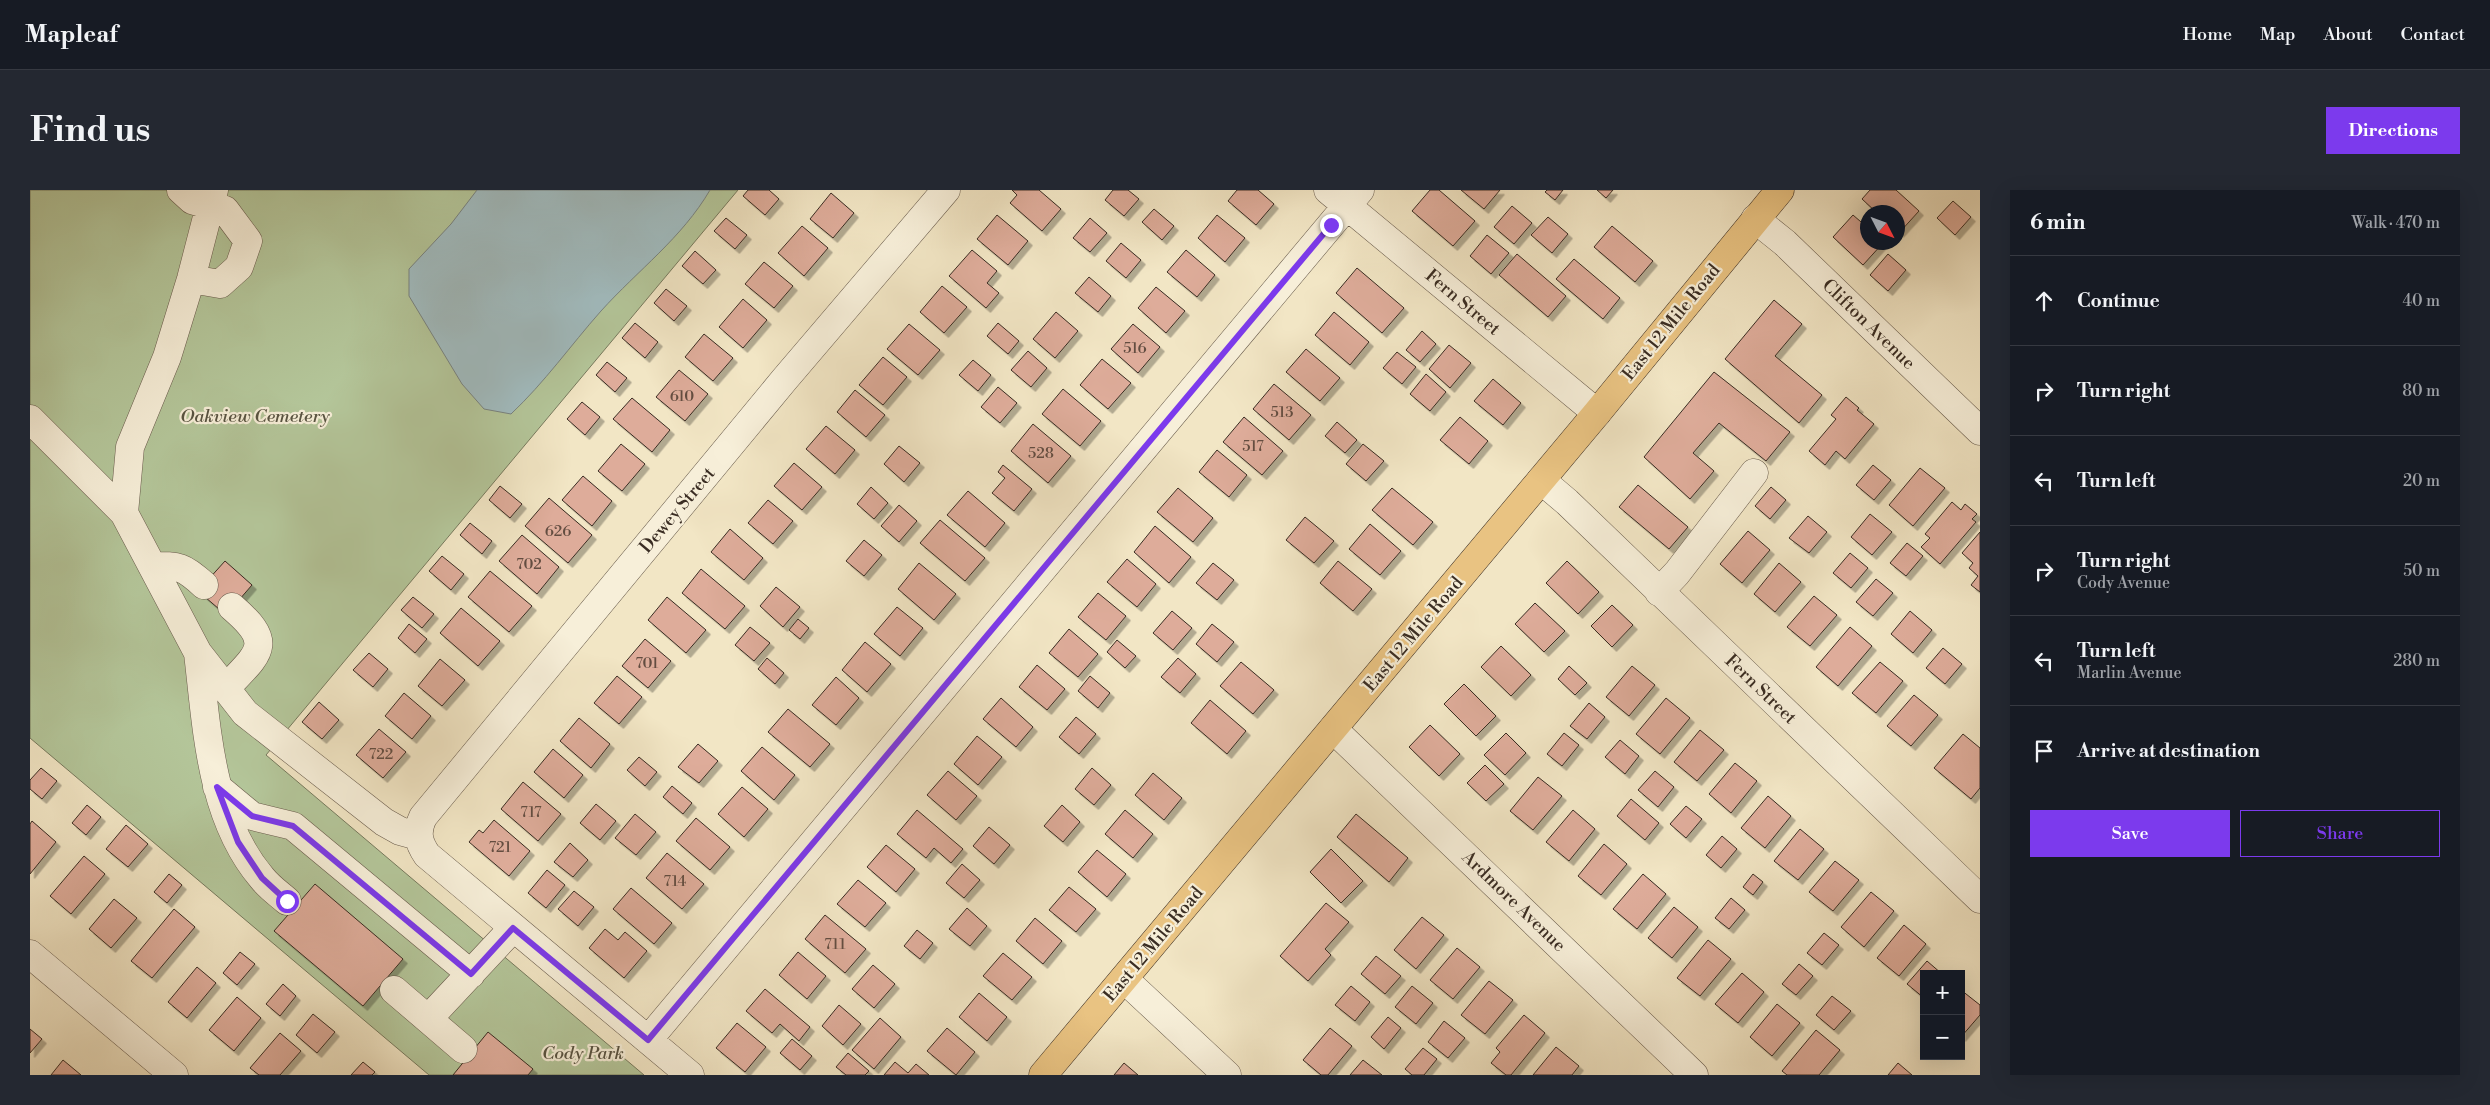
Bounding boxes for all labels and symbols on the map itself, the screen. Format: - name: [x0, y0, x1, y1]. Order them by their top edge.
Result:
- north arrow: [1860, 205, 1905, 250]
- route end: [1320, 214, 1343, 237]
- street label: East 12 Mile Road: [1617, 259, 1726, 385]
- street label: Fern Street: [1420, 264, 1505, 341]
- street label: Clifton Avenue: [1817, 274, 1920, 375]
- house number: 516: [1123, 339, 1147, 358]
- house number: 610: [670, 387, 694, 406]
- house number: 513: [1270, 403, 1294, 422]
- park label: Oakview Cemetery: [180, 405, 330, 428]
- house number: 517: [1242, 437, 1264, 456]
- house number: 528: [1028, 444, 1054, 463]
- street label: Dewey Street: [635, 462, 721, 558]
- house number: 626: [545, 522, 571, 541]
- house number: 702: [516, 555, 542, 574]
- street label: East 12 Mile Road: [1358, 571, 1469, 697]
- street label: Fern Street: [1720, 649, 1802, 730]
- house number: 701: [635, 654, 659, 673]
- house number: 722: [369, 745, 393, 764]
- house number: 717: [520, 803, 542, 822]
- house number: 721: [489, 838, 512, 857]
- street label: Ardmore Avenue: [1456, 845, 1571, 957]
- house number: 714: [664, 872, 687, 891]
- street label: East 12 Mile Road: [1098, 881, 1209, 1007]
- route start: [276, 890, 299, 913]
- house number: 711: [824, 935, 846, 954]
- park label: Cody Park: [542, 1042, 624, 1065]

